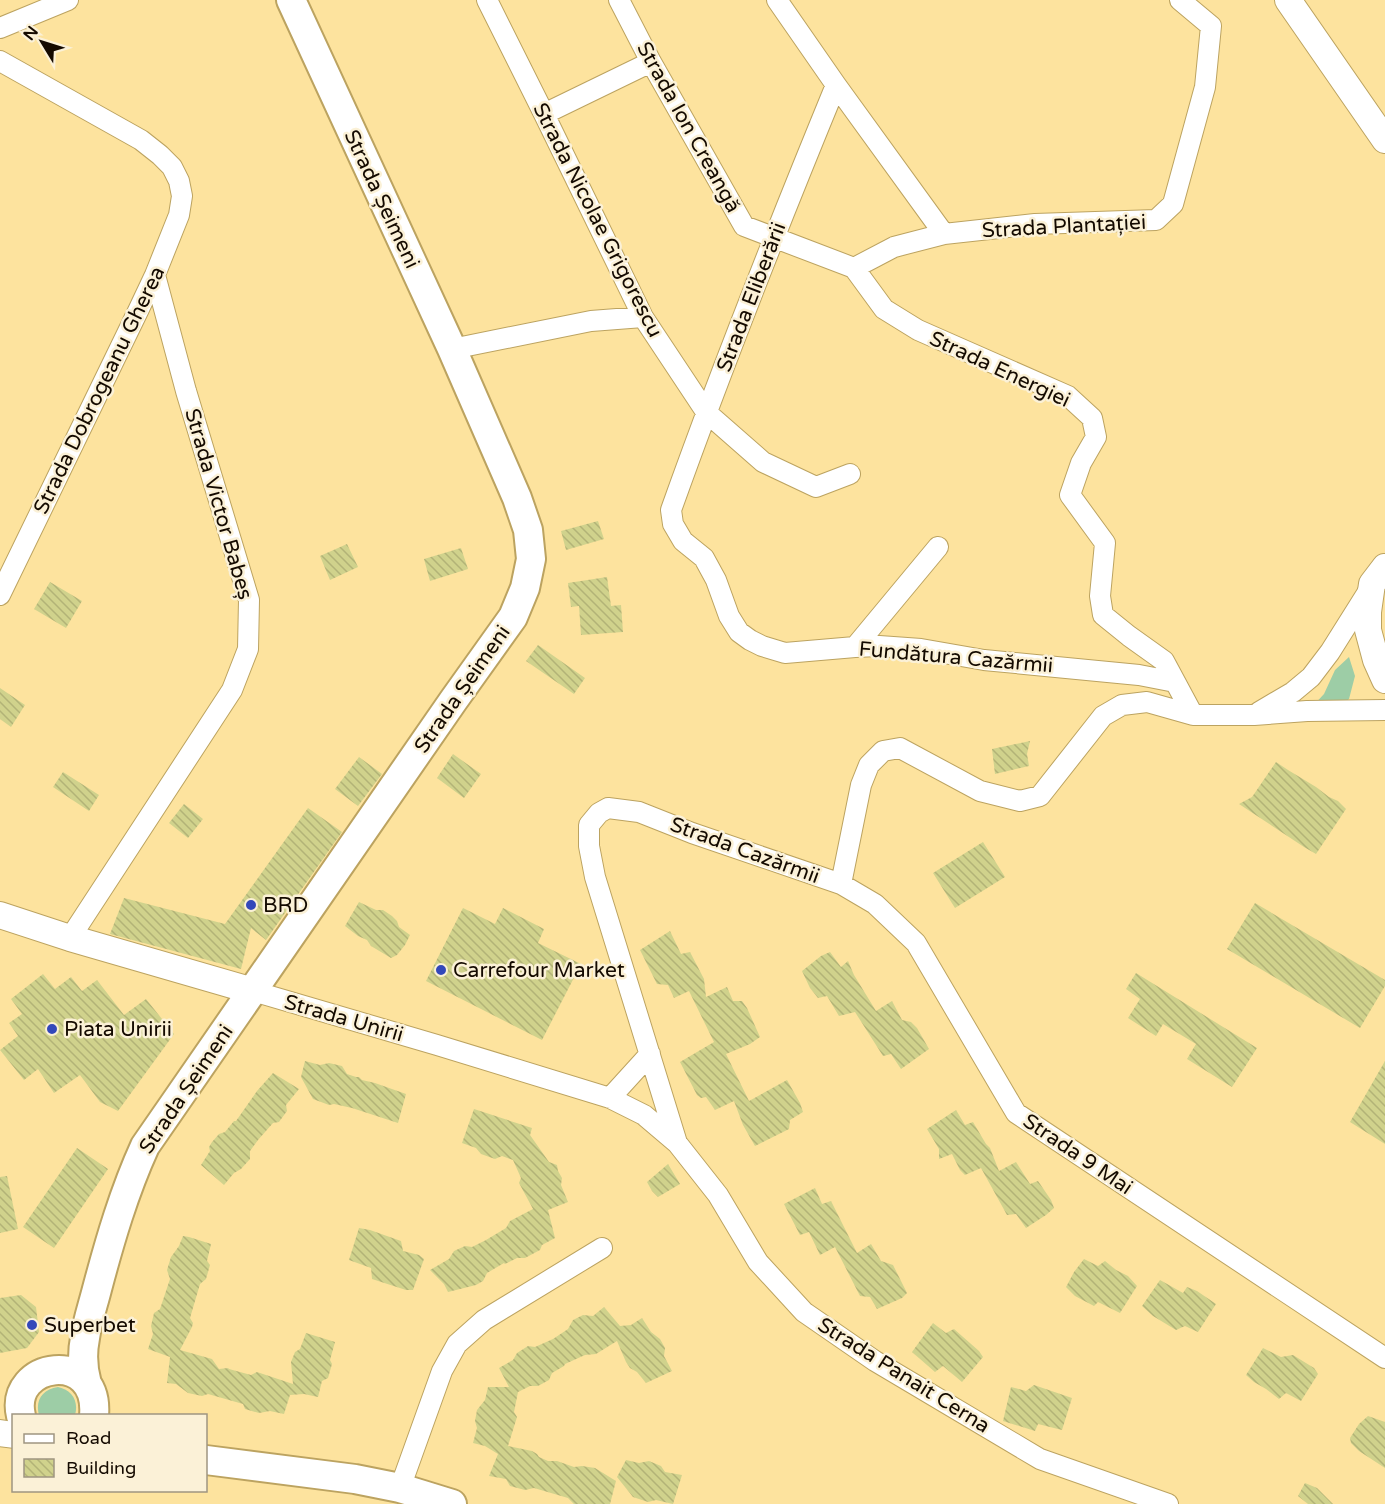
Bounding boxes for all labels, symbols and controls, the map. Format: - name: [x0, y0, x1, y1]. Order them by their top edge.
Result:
- north arrow: [12, 12, 72, 72]
- text: N: [19, 22, 43, 45]
- street label: Strada Ion Creangă: [631, 38, 746, 217]
- street label: Strada Nicolae Grigorescu: [527, 99, 668, 342]
- street label: Strada Șeimeni: [339, 126, 425, 273]
- street label: Strada Plantației: [981, 210, 1147, 243]
- street label: Strada Eliberării: [711, 219, 791, 376]
- street label: Strada Dobrogeanu Gherea: [28, 262, 170, 518]
- street label: Strada Energiei: [926, 326, 1074, 413]
- street label: Strada Victor Babeș: [179, 406, 258, 602]
- street label: Strada Șeimeni: [409, 621, 516, 758]
- street label: Fundătura Cazărmii: [858, 637, 1054, 678]
- street label: Strada Cazărmii: [667, 812, 823, 889]
- place label: BRD: [263, 893, 308, 918]
- marker: BRD: [244, 898, 258, 912]
- place label: Carrefour Market: [453, 958, 625, 983]
- marker: Carrefour Market: [434, 963, 448, 977]
- street label: Strada Unirii: [281, 990, 406, 1047]
- place label: Piata Unirii: [64, 1017, 172, 1042]
- street label: Strada Șeimeni: [134, 1020, 239, 1158]
- marker: Piata Unirii: [45, 1022, 59, 1036]
- street label: Strada 9 Mai: [1018, 1109, 1137, 1200]
- street label: Strada Panait Cerna: [813, 1312, 994, 1439]
- place label: Superbet: [44, 1313, 136, 1338]
- marker: Superbet: [25, 1318, 39, 1332]
- legend: [12, 1414, 207, 1492]
- text: Road: [66, 1427, 111, 1449]
- text: Building: [66, 1457, 136, 1479]

